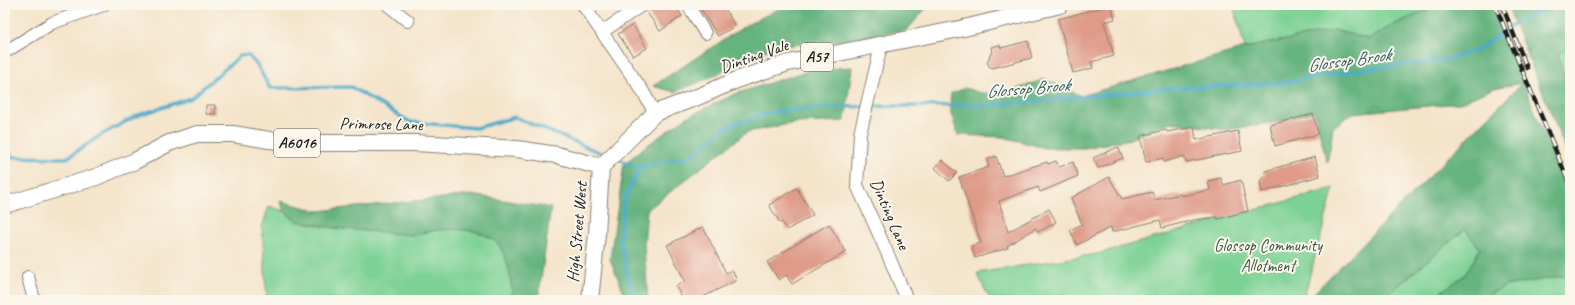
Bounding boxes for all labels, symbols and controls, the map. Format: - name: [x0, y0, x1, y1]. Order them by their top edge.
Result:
- street label: Dinting Vale: [717, 34, 792, 77]
- road number: A57: [801, 43, 833, 71]
- water label: Glossop Brook: [1306, 43, 1395, 77]
- water label: Glossop Brook: [986, 73, 1074, 103]
- street label: Primrose Lane: [339, 113, 424, 135]
- road number: A6016: [274, 129, 320, 157]
- street label: Dinting Lane: [866, 175, 915, 254]
- street label: High Street West: [562, 179, 592, 283]
- park label: Glossop Community Allotment: [1214, 235, 1323, 276]

